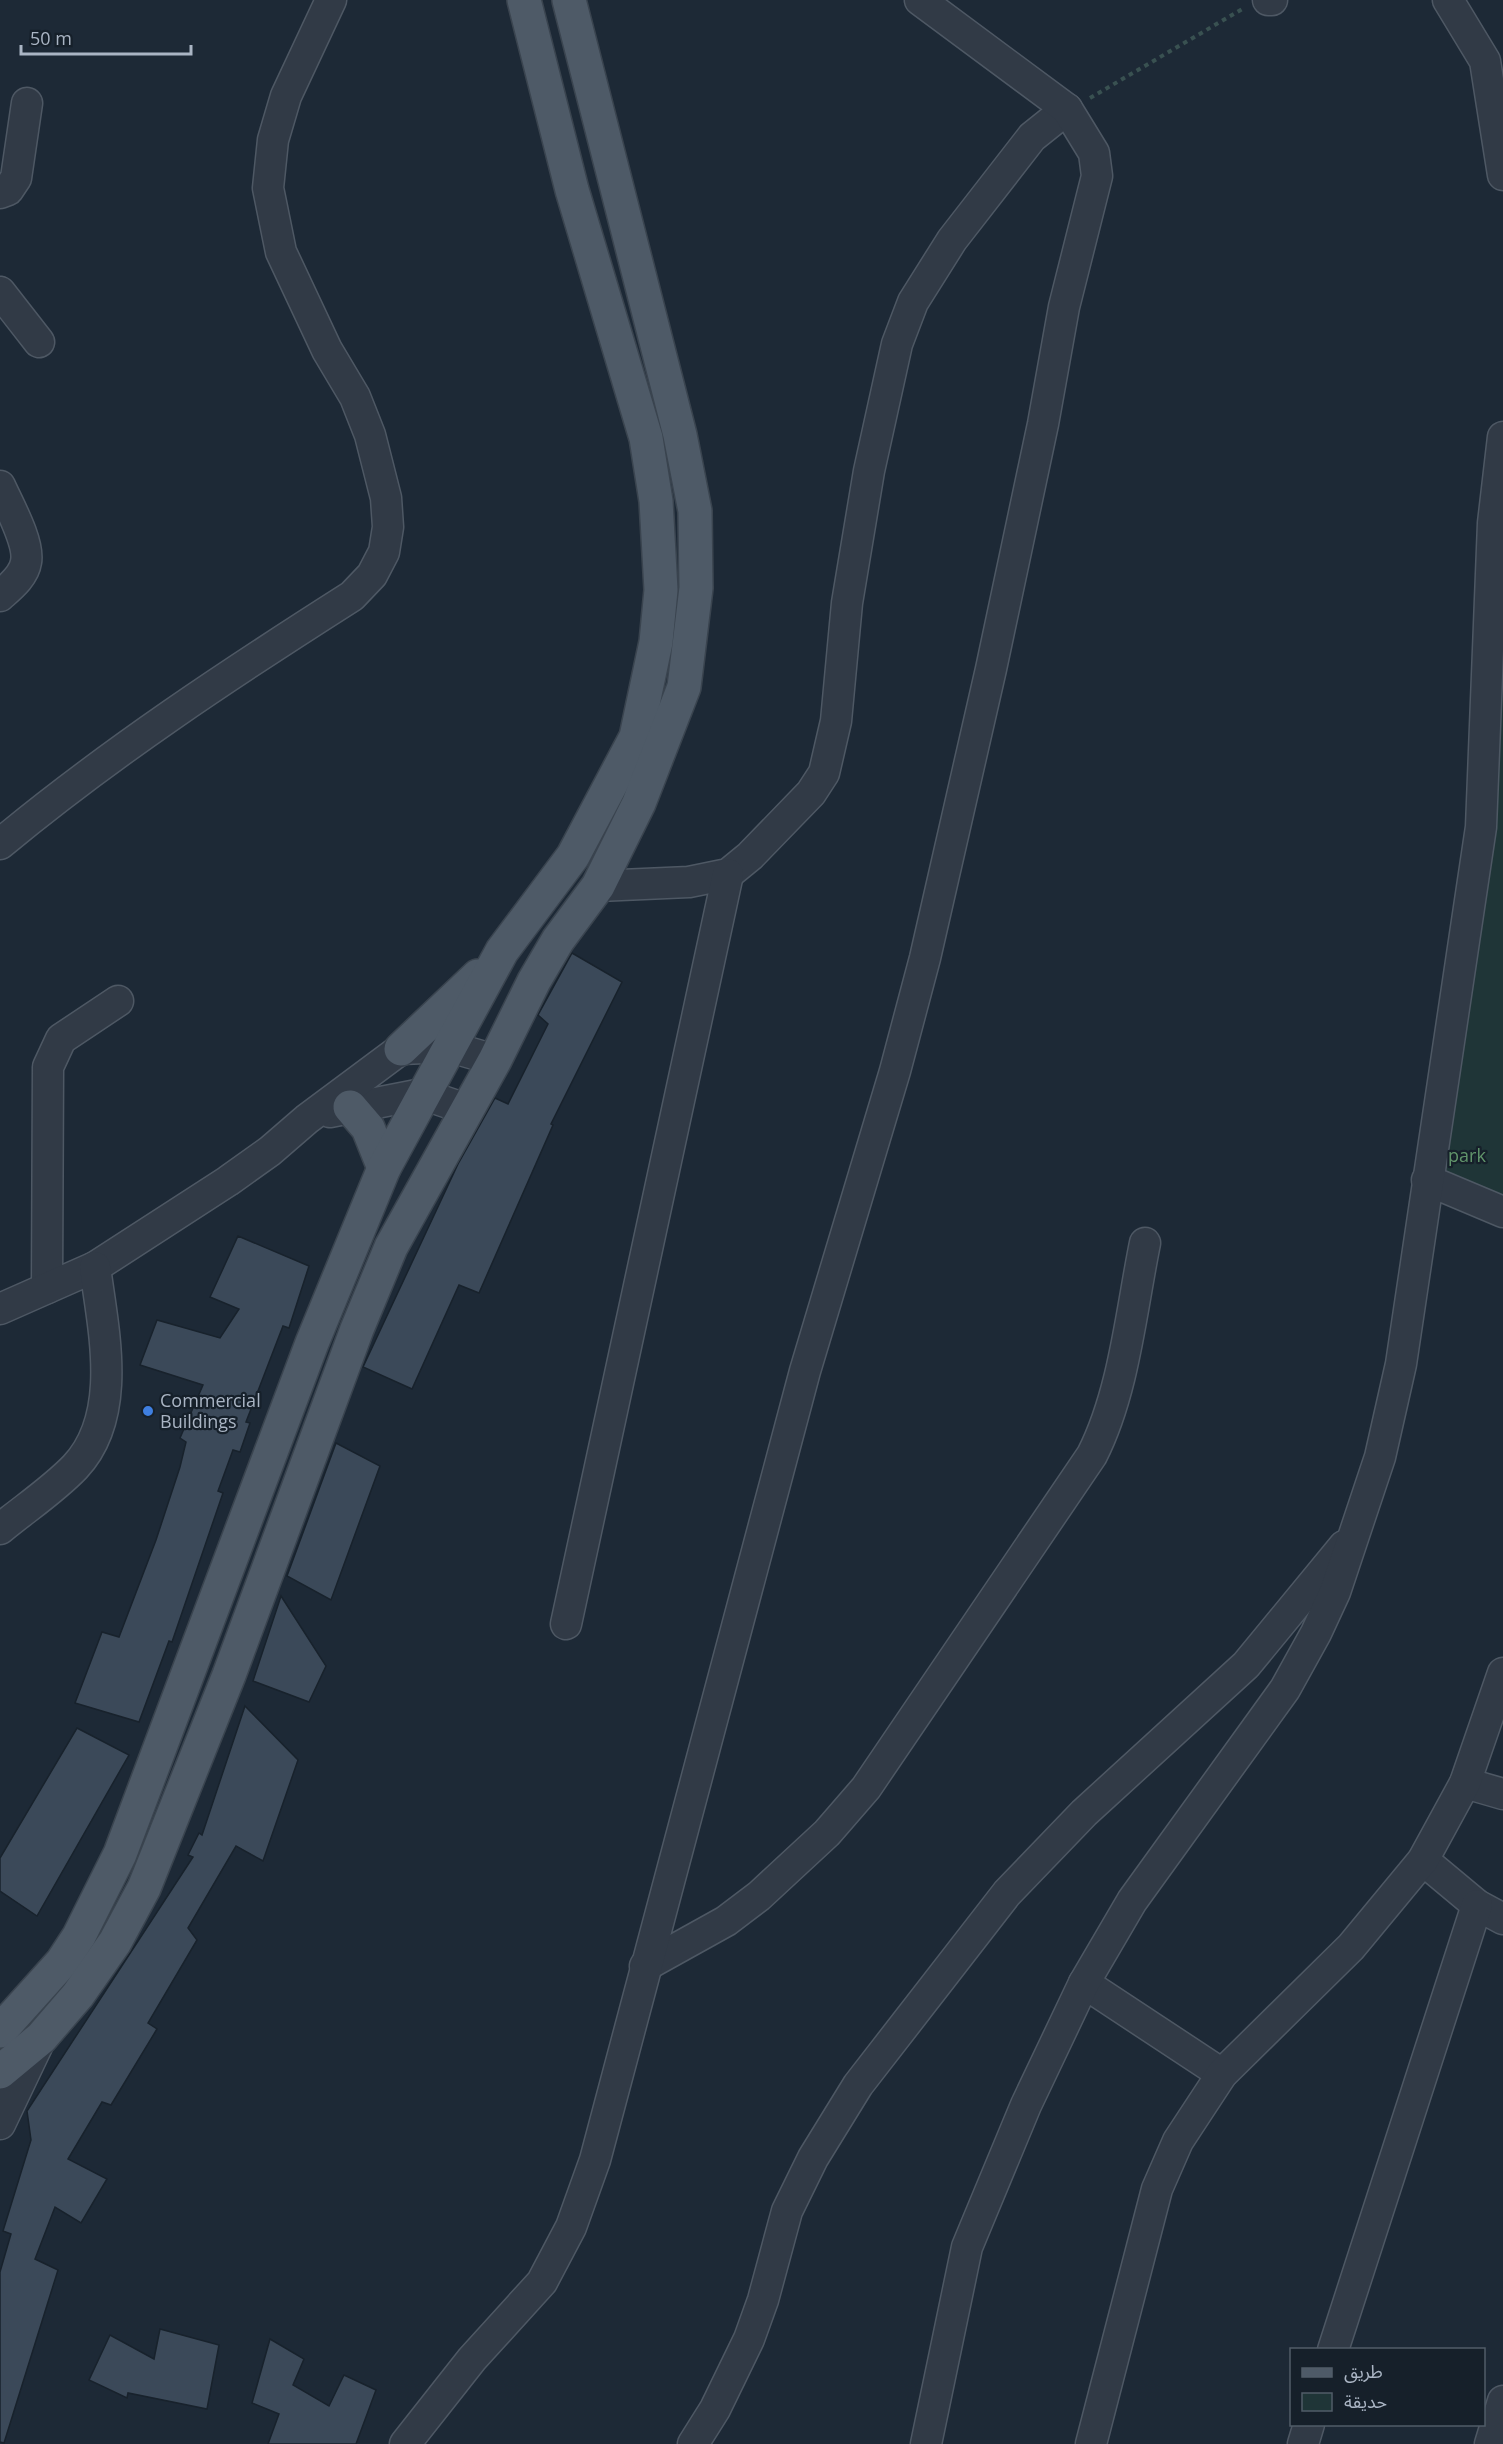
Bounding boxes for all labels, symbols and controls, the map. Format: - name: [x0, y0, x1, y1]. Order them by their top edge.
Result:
- scale bar: [21, 18, 190, 56]
- text: 50 m: [30, 26, 72, 50]
- park label: park: [1448, 1143, 1486, 1167]
- place label: Commercial Buildings: [160, 1388, 261, 1433]
- marker: Commercial Buildings: [141, 1404, 155, 1418]
- legend: [1290, 2348, 1485, 2426]
- text: طريق: [1344, 2359, 1383, 2383]
- text: حديقة: [1344, 2389, 1387, 2413]

